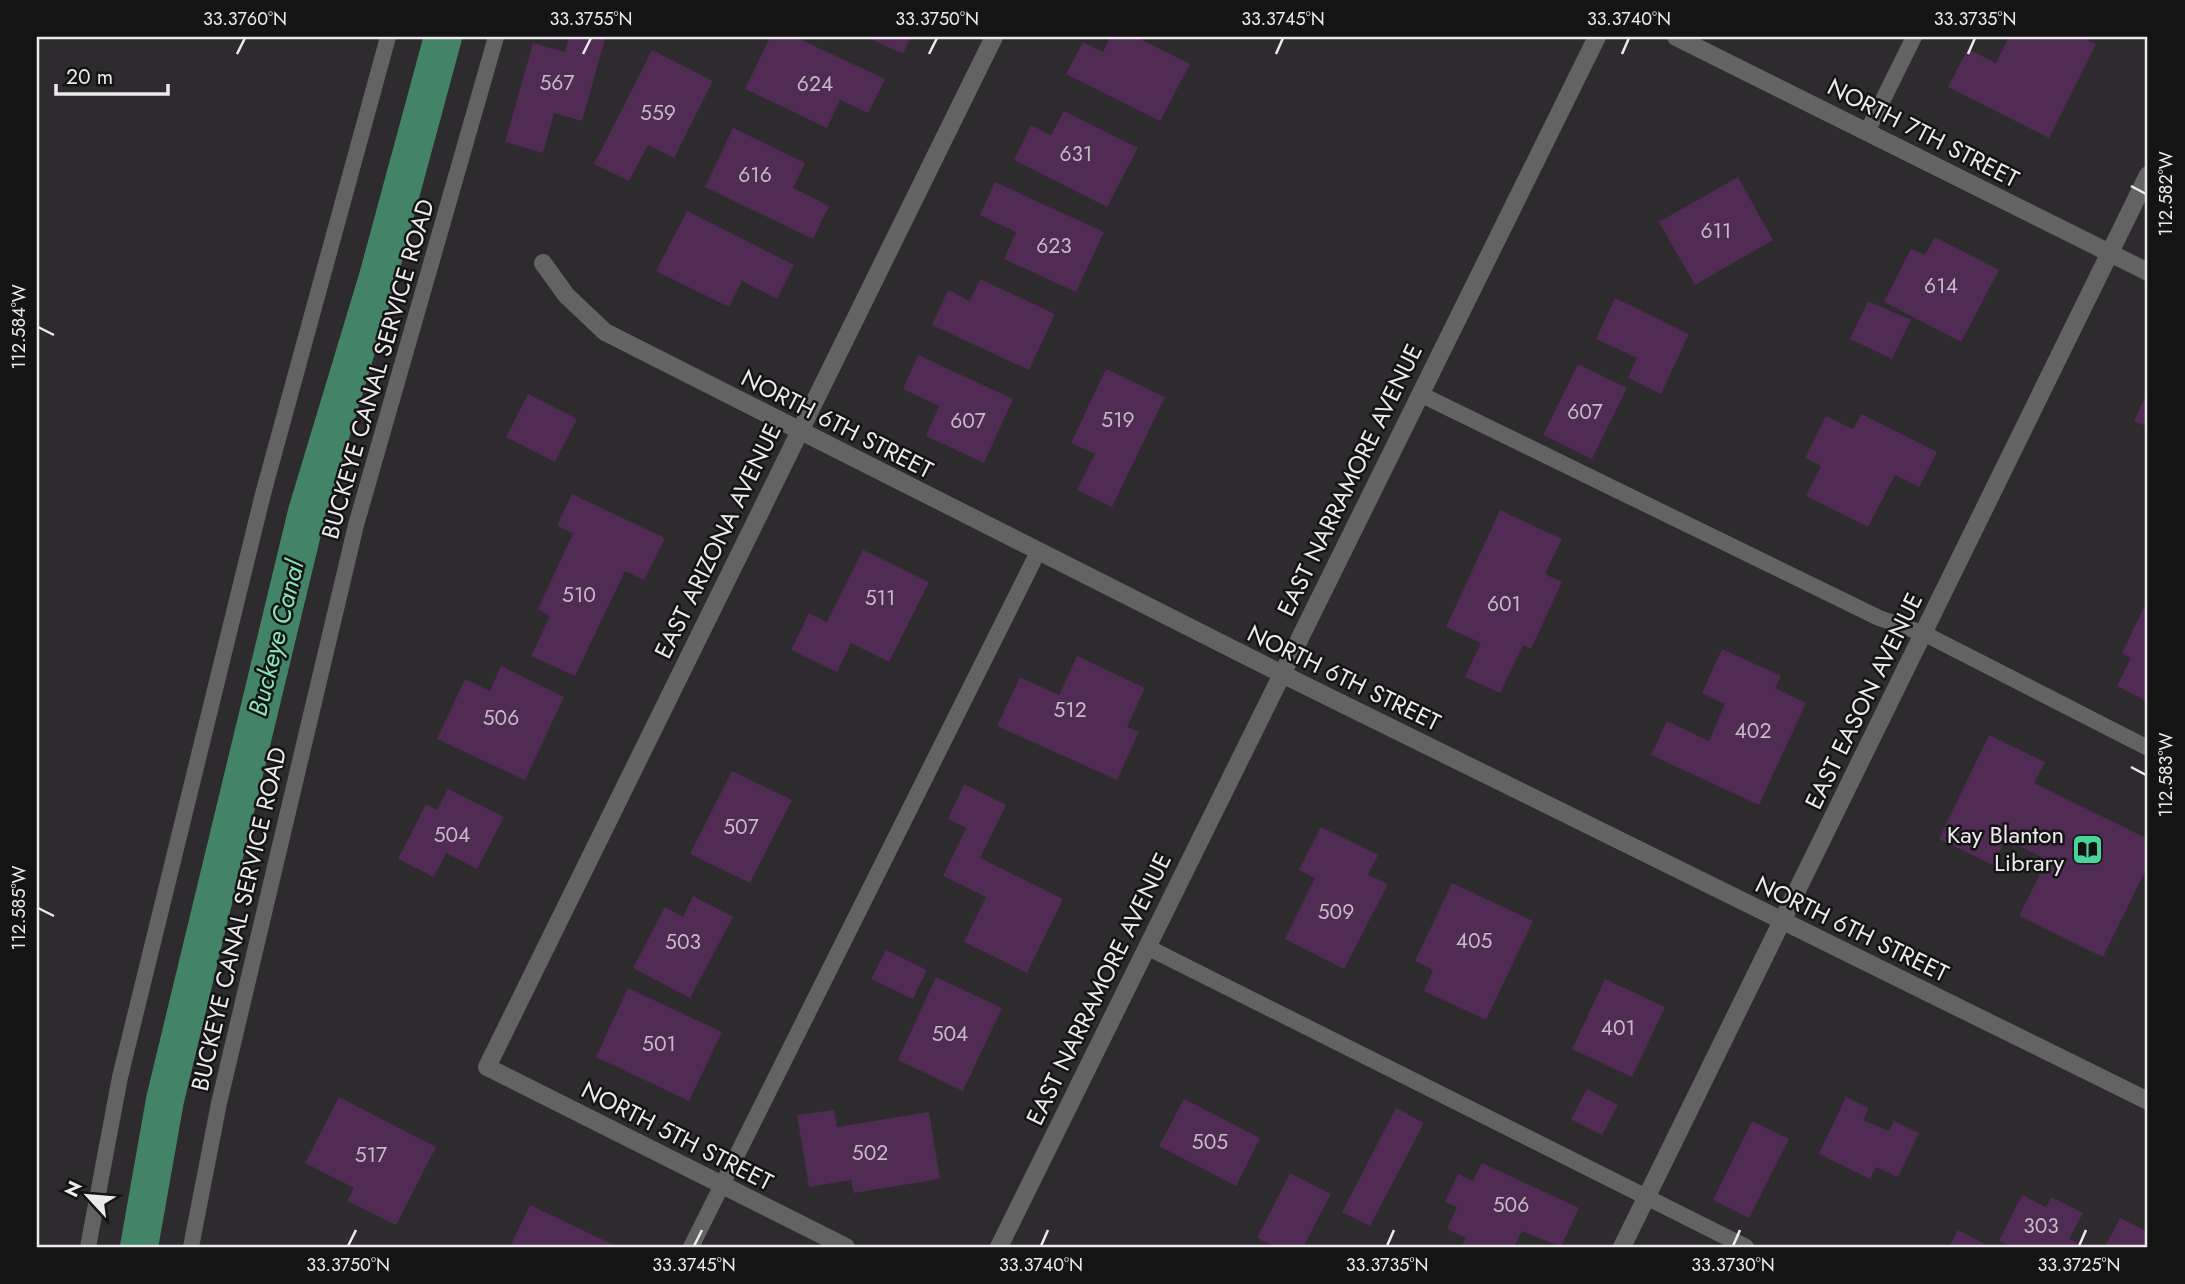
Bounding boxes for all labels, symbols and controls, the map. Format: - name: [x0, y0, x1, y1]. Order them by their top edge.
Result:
- text: 33.3760°N: [203, 6, 287, 32]
- text: 33.3755°N: [549, 6, 633, 32]
- text: 33.3750°N: [895, 6, 979, 32]
- text: 33.3745°N: [1241, 6, 1325, 32]
- text: 33.3740°N: [1587, 6, 1671, 32]
- text: 33.3735°N: [1934, 6, 2016, 32]
- scale bar: [56, 52, 168, 96]
- text: 20 m: [66, 62, 113, 92]
- house number: 567: [540, 68, 574, 98]
- house number: 624: [797, 69, 833, 99]
- street label: NORTH 7TH STREET: [1821, 69, 2025, 196]
- house number: 559: [640, 98, 676, 128]
- house number: 631: [1059, 139, 1093, 169]
- text: 112.582°W: [2153, 151, 2179, 236]
- house number: 616: [738, 160, 772, 190]
- street label: BUCKEYE CANAL SERVICE ROAD: [312, 195, 443, 543]
- house number: 611: [1701, 216, 1732, 246]
- house number: 623: [1036, 231, 1072, 261]
- house number: 614: [1924, 271, 1958, 301]
- text: 112.584°W: [6, 284, 32, 370]
- street label: EAST NARRAMORE AVENUE: [1268, 338, 1431, 622]
- street label: NORTH 6TH STREET: [735, 360, 939, 487]
- house number: 607: [1567, 397, 1603, 427]
- house number: 519: [1101, 405, 1135, 435]
- house number: 607: [950, 406, 986, 436]
- street label: EAST ARIZONA AVENUE: [645, 417, 790, 664]
- water label: Buckeye Canal: [238, 555, 314, 720]
- house number: 510: [562, 580, 596, 610]
- house number: 511: [865, 583, 895, 613]
- street label: EAST EASON AVENUE: [1796, 587, 1931, 815]
- house number: 601: [1487, 589, 1521, 619]
- street label: NORTH 6TH STREET: [1242, 616, 1447, 740]
- house number: 512: [1053, 695, 1087, 725]
- house number: 506: [483, 703, 519, 733]
- house number: 402: [1735, 716, 1771, 746]
- text: 112.583°W: [2153, 733, 2179, 817]
- street label: BUCKEYE CANAL SERVICE ROAD: [182, 743, 295, 1094]
- house number: 507: [723, 812, 759, 842]
- place label: Kay Blanton Library: [1947, 817, 2064, 880]
- house number: 504: [434, 820, 470, 850]
- library icon: Kay Blanton Library: [2070, 832, 2104, 866]
- street label: EAST NARRAMORE AVENUE: [1017, 847, 1180, 1131]
- text: 112.585°W: [6, 865, 32, 950]
- street label: NORTH 6TH STREET: [1750, 867, 1955, 991]
- house number: 509: [1318, 897, 1354, 927]
- house number: 405: [1456, 926, 1492, 956]
- house number: 503: [665, 927, 701, 957]
- house number: 401: [1601, 1013, 1635, 1043]
- house number: 504: [932, 1019, 968, 1049]
- house number: 501: [642, 1029, 676, 1059]
- street label: NORTH 5TH STREET: [575, 1072, 779, 1199]
- house number: 505: [1192, 1127, 1228, 1157]
- house number: 502: [852, 1138, 888, 1168]
- house number: 517: [355, 1140, 387, 1170]
- north arrow: [52, 1162, 122, 1232]
- text: N: [58, 1176, 89, 1201]
- house number: 506: [1493, 1190, 1529, 1220]
- house number: 303: [2023, 1211, 2059, 1241]
- text: 33.3750°N: [306, 1252, 390, 1278]
- text: 33.3745°N: [652, 1252, 736, 1278]
- text: 33.3740°N: [999, 1252, 1083, 1278]
- text: 33.3735°N: [1346, 1252, 1428, 1278]
- text: 33.3730°N: [1691, 1252, 1775, 1278]
- text: 33.3725°N: [2037, 1252, 2121, 1278]

